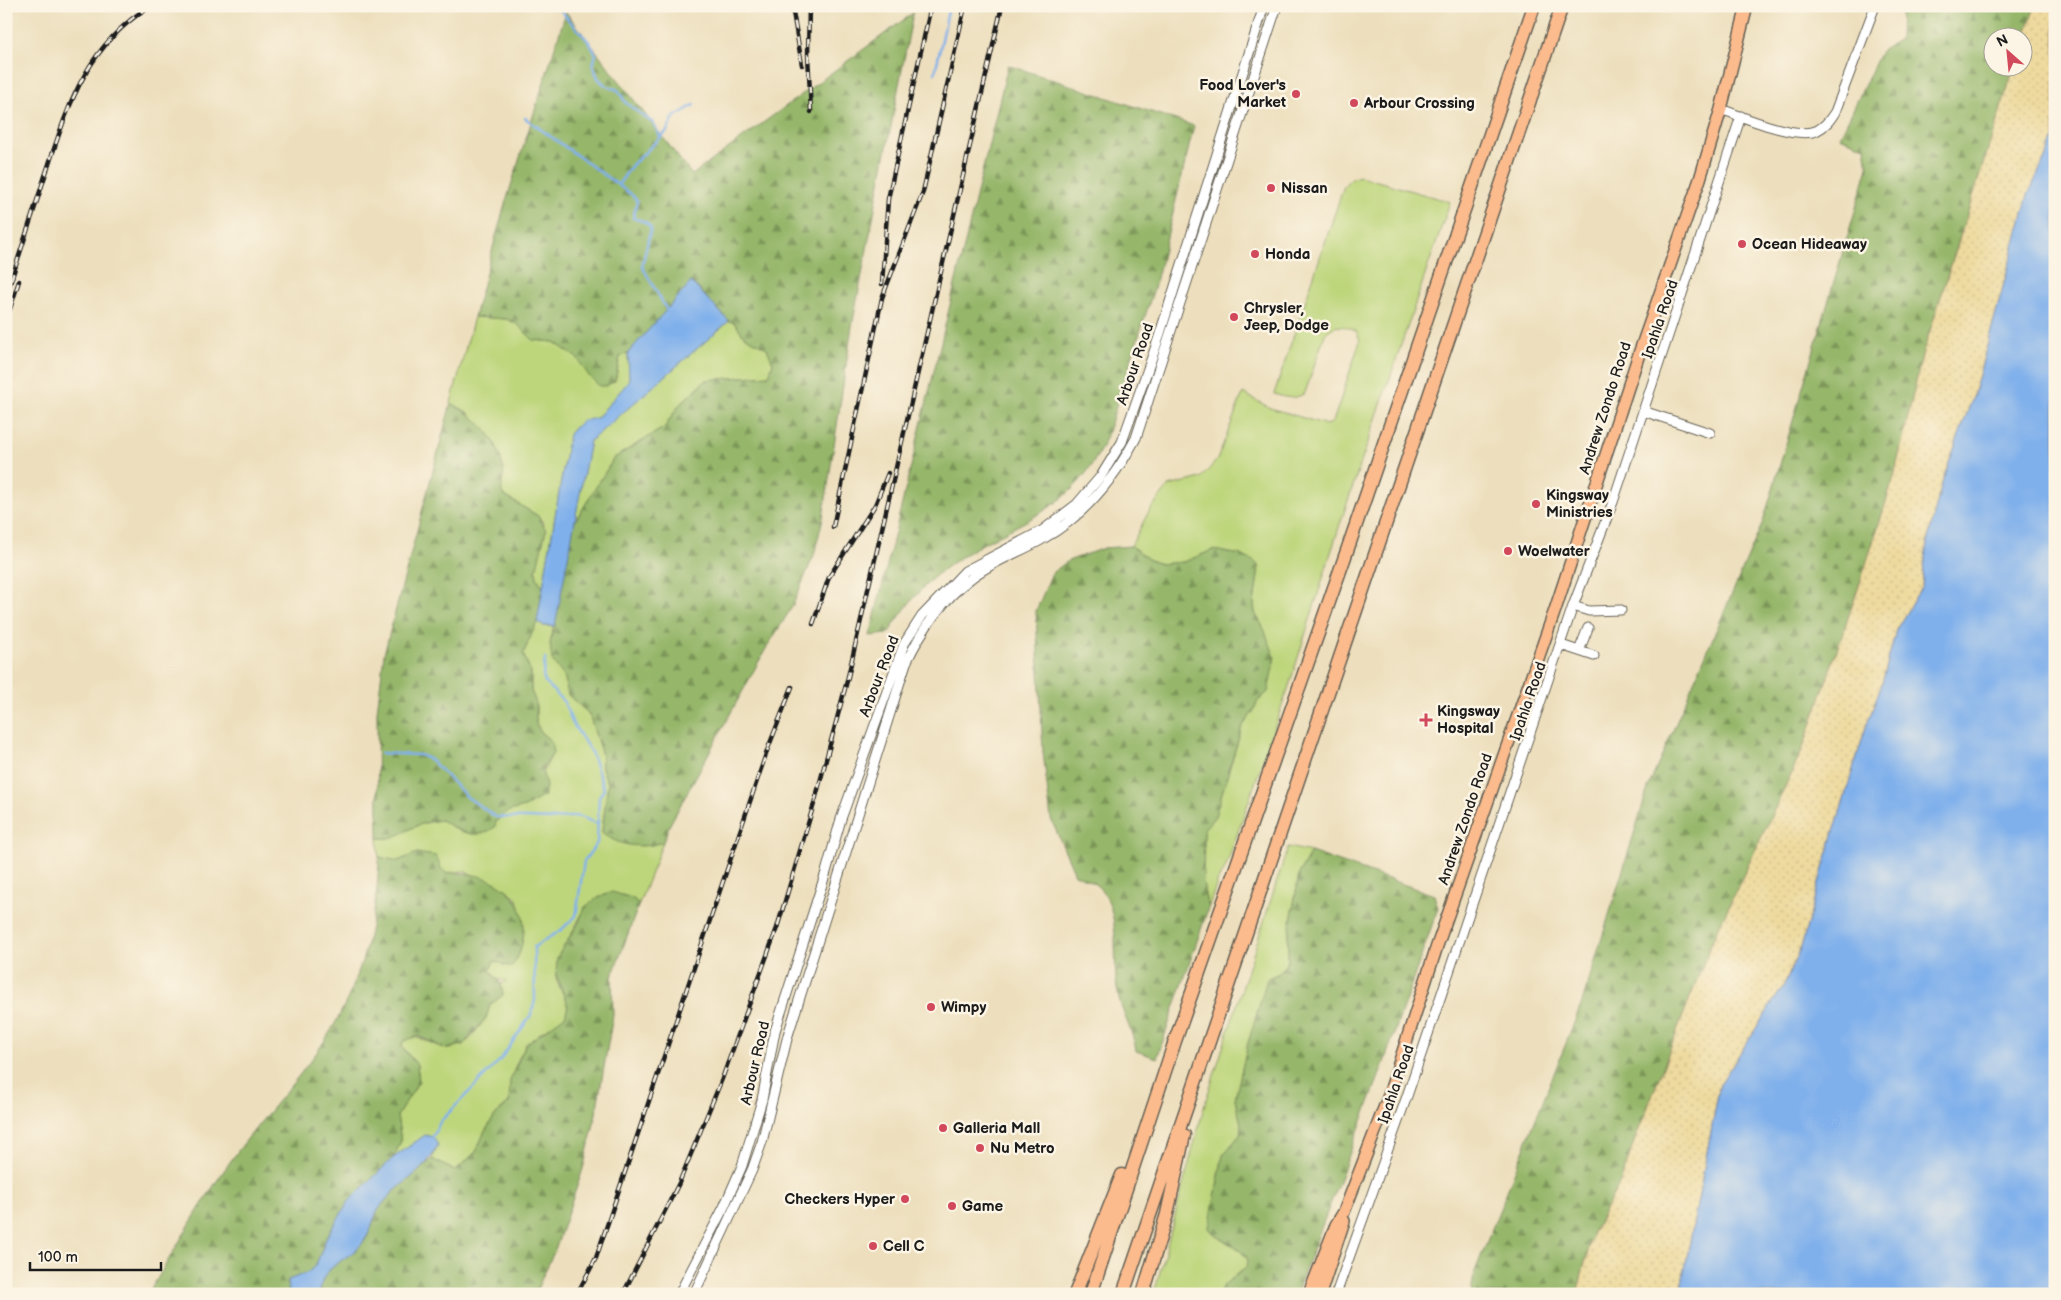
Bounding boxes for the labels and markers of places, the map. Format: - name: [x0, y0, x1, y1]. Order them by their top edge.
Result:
- place label: Food Lover's Market: [1199, 76, 1286, 112]
- marker: Food Lover's Market: [1290, 88, 1302, 100]
- place label: Arbour Crossing: [1363, 94, 1475, 113]
- marker: Arbour Crossing: [1348, 97, 1360, 109]
- place label: Nissan: [1281, 179, 1328, 198]
- marker: Nissan: [1265, 182, 1277, 194]
- place label: Ocean Hideaway: [1752, 235, 1867, 254]
- marker: Ocean Hideaway: [1736, 238, 1748, 250]
- place label: Honda: [1265, 245, 1310, 264]
- marker: Honda: [1249, 248, 1261, 260]
- place label: Chrysler, Jeep, Dodge: [1244, 299, 1329, 335]
- marker: Chrysler, Jeep, Dodge: [1228, 311, 1240, 323]
- place label: Kingsway Ministries: [1546, 486, 1613, 522]
- marker: Kingsway Ministries: [1530, 498, 1542, 510]
- place label: Woelwater: [1518, 542, 1591, 561]
- marker: Woelwater: [1502, 545, 1514, 557]
- place label: Kingsway Hospital: [1437, 702, 1500, 738]
- marker: Kingsway Hospital: [1419, 713, 1433, 727]
- place label: Wimpy: [941, 998, 986, 1017]
- marker: Wimpy: [925, 1001, 937, 1013]
- place label: Galleria Mall: [953, 1119, 1040, 1138]
- marker: Galleria Mall: [937, 1122, 949, 1134]
- place label: Nu Metro: [990, 1139, 1055, 1158]
- marker: Nu Metro: [974, 1142, 986, 1154]
- place label: Checkers Hyper: [785, 1190, 896, 1209]
- marker: Checkers Hyper: [899, 1193, 911, 1205]
- place label: Game: [962, 1197, 1003, 1216]
- marker: Game: [946, 1200, 958, 1212]
- place label: Cell C: [883, 1237, 925, 1256]
- marker: Cell C: [867, 1240, 879, 1252]

